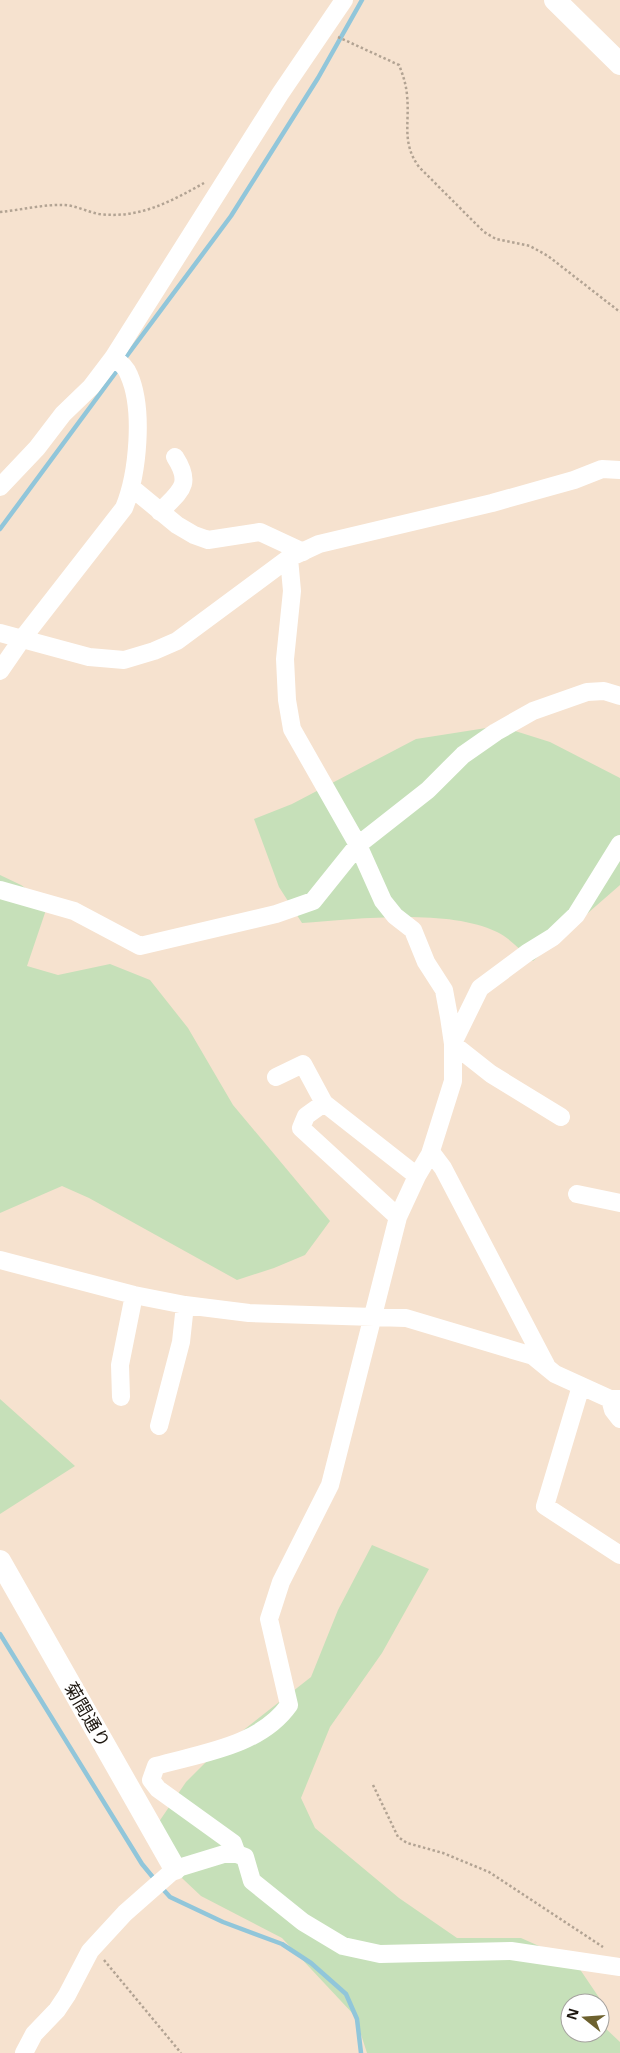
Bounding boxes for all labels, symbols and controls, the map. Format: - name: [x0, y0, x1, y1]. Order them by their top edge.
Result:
- street label: 菊間通り: [59, 1677, 116, 1752]
- north arrow: [560, 1993, 610, 2043]
- text: N: [561, 2006, 583, 2022]

